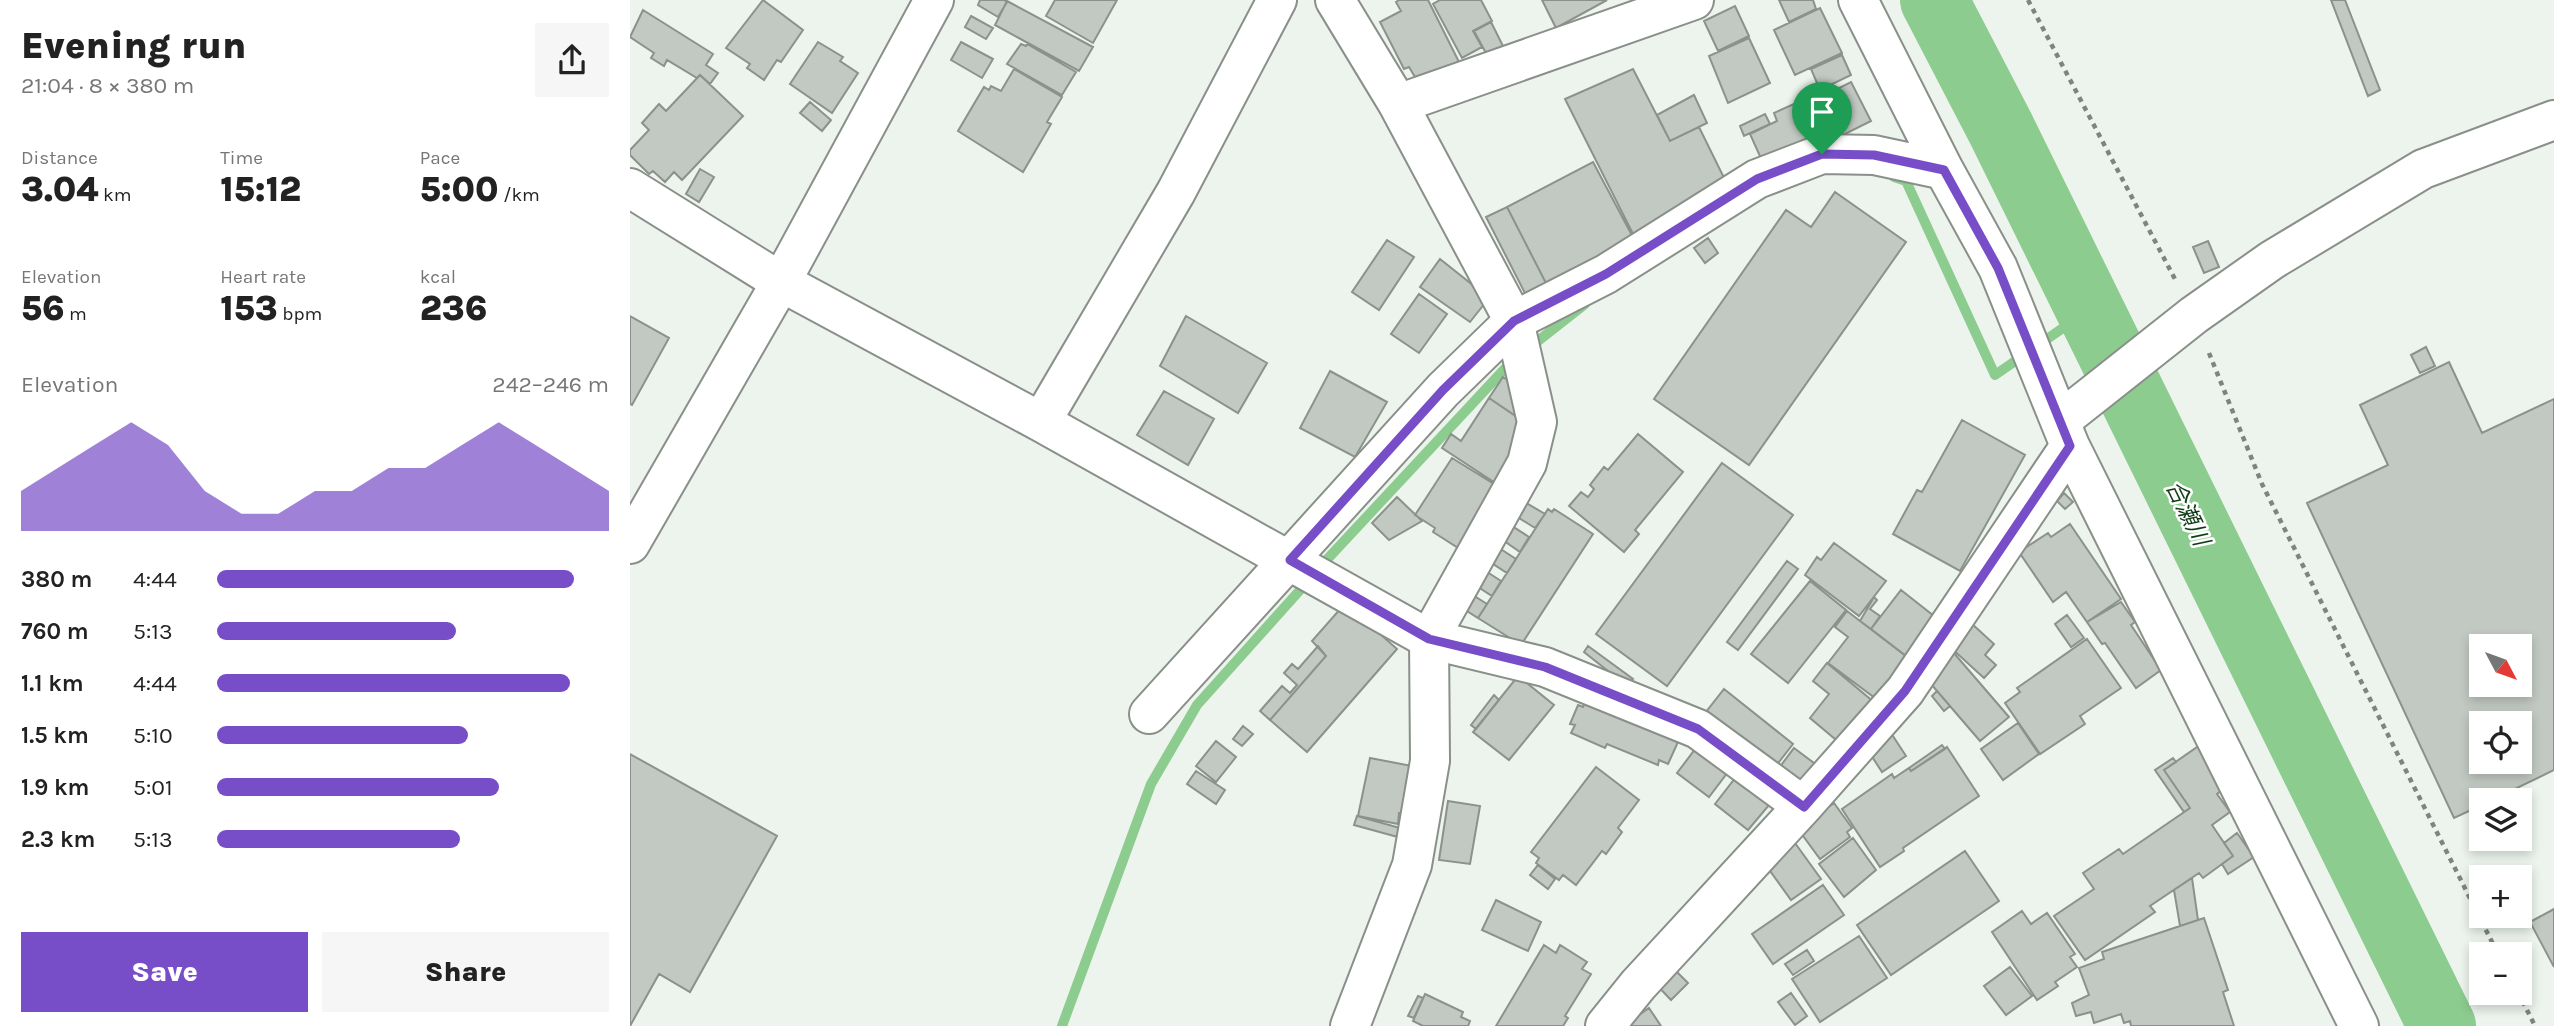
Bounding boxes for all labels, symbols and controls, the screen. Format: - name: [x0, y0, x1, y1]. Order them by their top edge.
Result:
- text: Evening run: [21, 23, 246, 68]
- button: share: [535, 23, 609, 97]
- text: 21:04 · 8 × 380 m: [21, 72, 194, 99]
- pin: [1792, 82, 1852, 154]
- icon: arrive: [1803, 93, 1841, 131]
- text: Distance: [21, 147, 98, 169]
- text: Time: [220, 147, 263, 169]
- text: Pace: [420, 147, 460, 169]
- text: 3.04: [21, 169, 99, 210]
- text: 15:12: [220, 169, 301, 210]
- text: 5:00: [420, 169, 499, 210]
- text: km: [99, 184, 132, 206]
- text: /km: [499, 184, 540, 206]
- text: Elevation: [21, 266, 101, 288]
- text: Heart rate: [220, 266, 306, 288]
- text: kcal: [420, 266, 456, 288]
- text: 56: [21, 288, 65, 329]
- text: 153: [220, 288, 278, 329]
- text: 236: [420, 288, 487, 329]
- text: m: [65, 303, 87, 325]
- text: bpm: [278, 303, 322, 325]
- text: Elevation: [21, 371, 118, 398]
- text: 242–246 m: [492, 371, 609, 398]
- water label: 合瀬川: [2160, 476, 2216, 553]
- text: 380 m: [21, 566, 92, 593]
- text: 4:44: [133, 566, 177, 593]
- text: 760 m: [21, 618, 89, 645]
- text: 5:13: [133, 618, 172, 645]
- north arrow: [2469, 634, 2532, 696]
- map controls: [2469, 634, 2532, 1005]
- text: 1.1 km: [21, 670, 84, 697]
- text: 4:44: [133, 670, 177, 697]
- button: locate: [2469, 711, 2532, 774]
- text: 1.5 km: [21, 722, 89, 749]
- text: 5:10: [133, 722, 173, 749]
- text: 1.9 km: [21, 774, 89, 801]
- text: 5:01: [133, 774, 173, 801]
- button: layers: [2469, 788, 2532, 851]
- text: 2.3 km: [21, 826, 95, 853]
- text: 5:13: [133, 826, 172, 853]
- button: +: [2469, 865, 2532, 928]
- button: Save: [21, 932, 308, 1012]
- button: Share: [322, 932, 609, 1012]
- button: −: [2469, 942, 2532, 1005]

